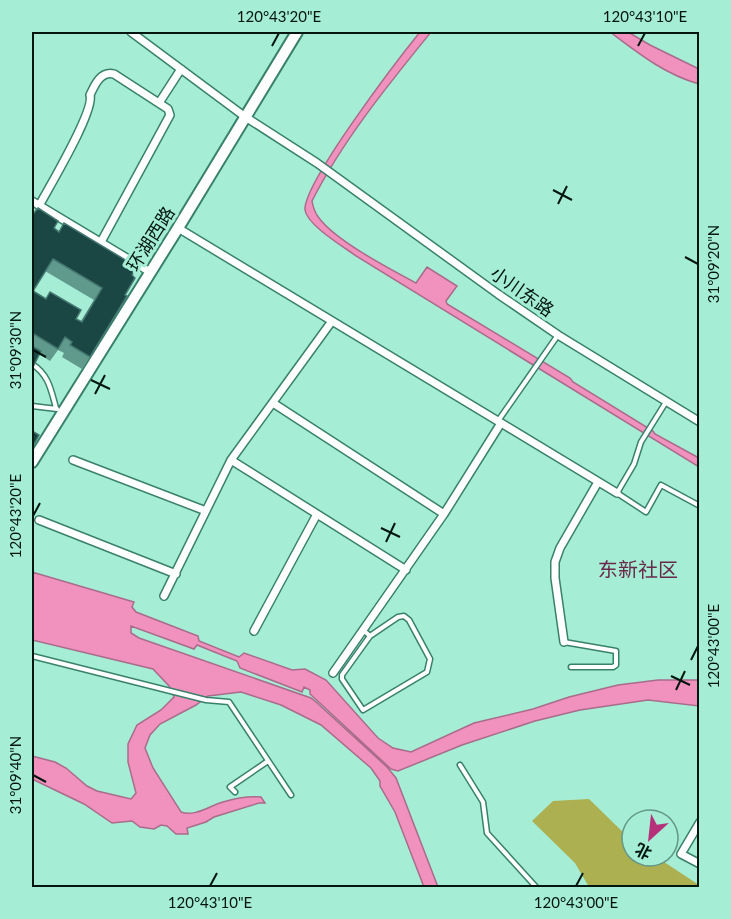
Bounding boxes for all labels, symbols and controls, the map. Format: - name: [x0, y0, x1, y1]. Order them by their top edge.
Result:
- text: 120°43'20"E: [237, 7, 321, 25]
- text: 120°43'10"E: [603, 7, 687, 25]
- street label: 环湖西路: [122, 202, 179, 275]
- text: 31°09'20"N: [704, 225, 722, 303]
- street label: 小川东路: [487, 262, 558, 321]
- text: 31°09'30"N: [6, 311, 24, 389]
- text: 120°43'20"E: [6, 474, 24, 558]
- district label: 东新社区: [598, 557, 678, 581]
- text: 120°43'00"E: [704, 604, 722, 688]
- text: 31°09'40"N: [6, 736, 24, 814]
- north arrow: [620, 808, 680, 868]
- text: 北: [632, 840, 654, 864]
- text: 120°43'10"E: [168, 893, 252, 911]
- text: 120°43'00"E: [534, 893, 618, 911]

